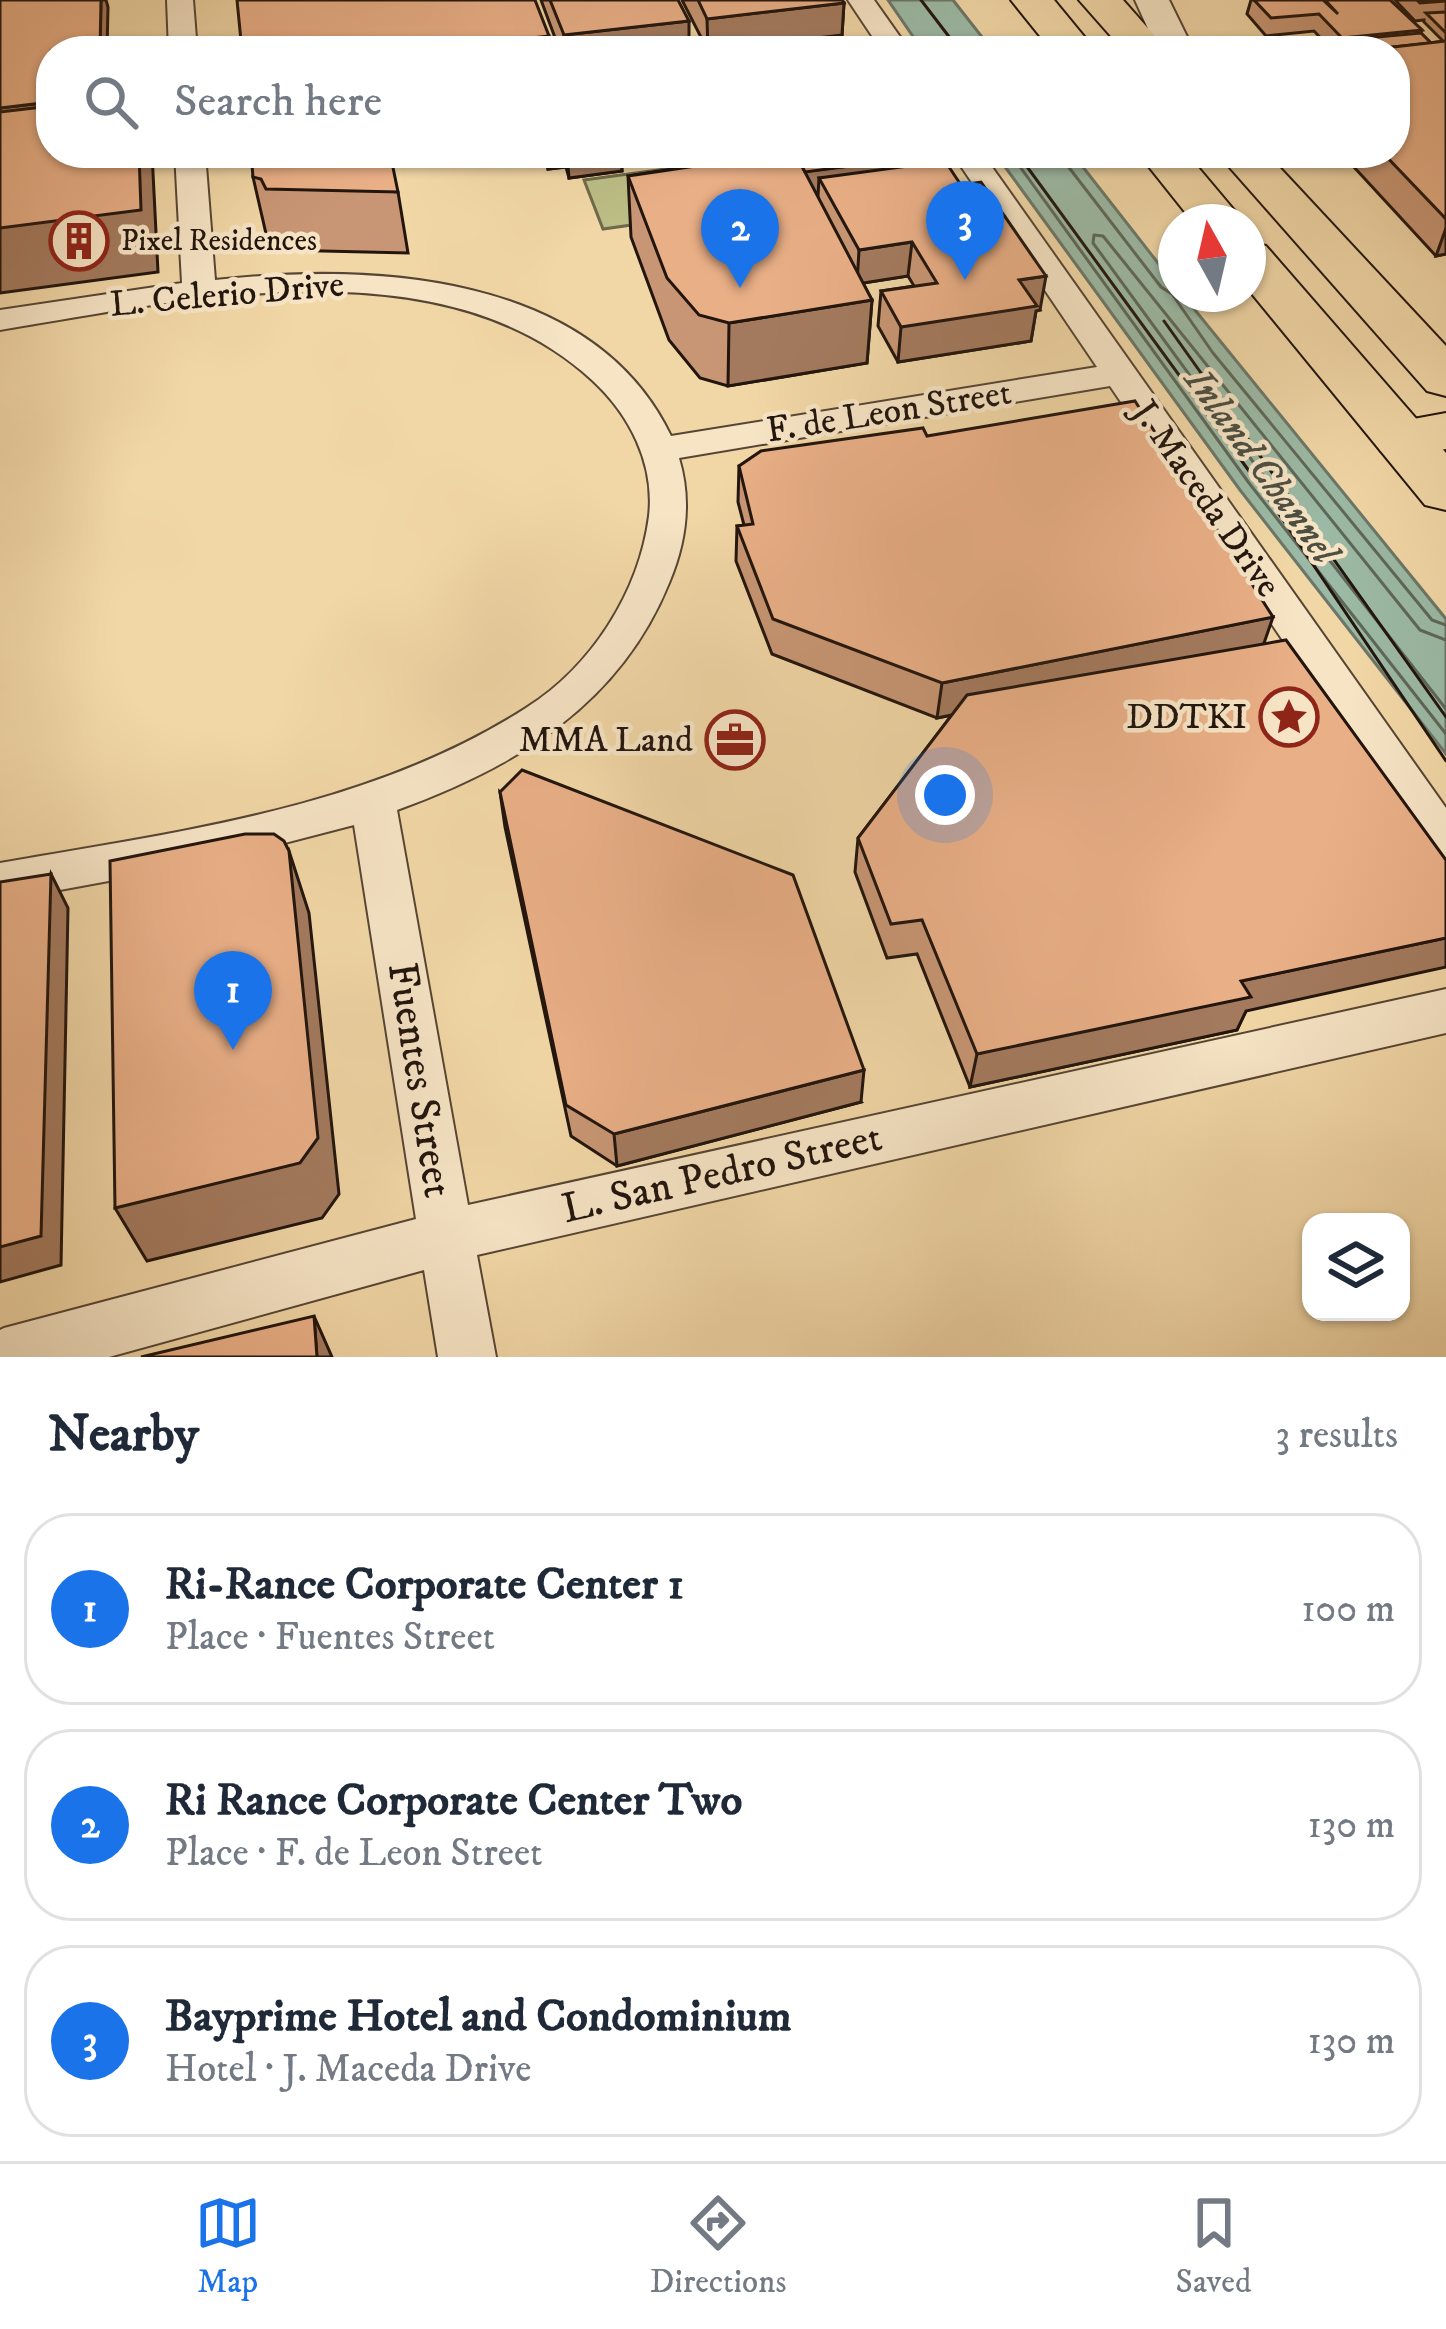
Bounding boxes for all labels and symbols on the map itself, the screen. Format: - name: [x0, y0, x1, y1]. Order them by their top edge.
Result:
- pin: 3: [926, 181, 1004, 280]
- pin: 2: [701, 189, 779, 288]
- north arrow: [1158, 204, 1266, 312]
- building icon: Pixel Residences: [48, 210, 110, 272]
- place label: Pixel Residences: [121, 223, 317, 260]
- street label: L. Celerio Drive: [108, 262, 346, 328]
- water label: Inland Channel: [1172, 356, 1351, 577]
- street label: F. de Leon Street: [763, 370, 1015, 454]
- street label: J. Maceda Drive: [1120, 390, 1290, 606]
- place icon: DDTKI: [1258, 686, 1320, 748]
- place label: DDTKI: [1126, 695, 1247, 740]
- office icon: MMA Land: [704, 709, 766, 771]
- place label: MMA Land: [519, 718, 693, 763]
- your location: [915, 765, 975, 825]
- pin: 1: [194, 951, 272, 1050]
- street label: Fuentes Street: [375, 959, 463, 1201]
- street label: L. San Pedro Street: [557, 1112, 887, 1236]

